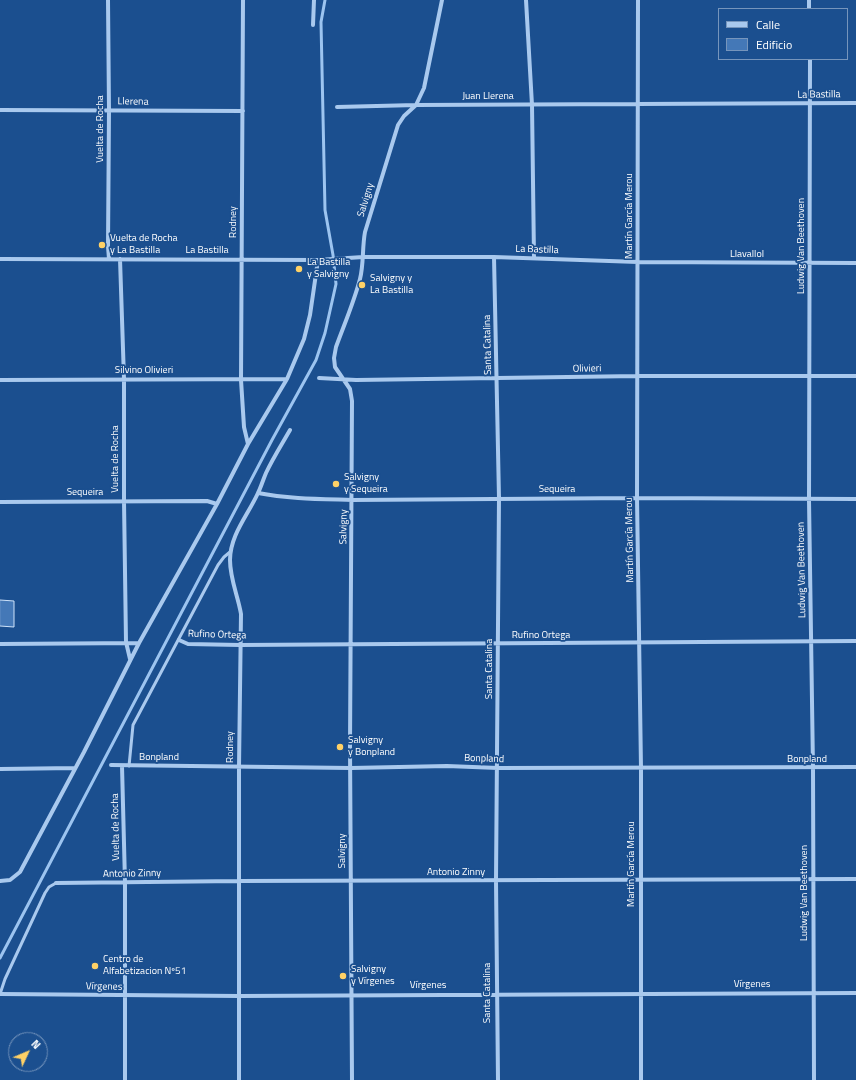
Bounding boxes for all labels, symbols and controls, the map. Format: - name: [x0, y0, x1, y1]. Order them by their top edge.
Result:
- legend: [718, 8, 848, 60]
- text: Calle: [756, 15, 780, 34]
- text: Edificio: [756, 35, 792, 54]
- street label: La Bastilla: [797, 89, 841, 101]
- street label: Juan Llerena: [462, 91, 514, 103]
- street label: Vuelta de Rocha: [95, 95, 107, 163]
- street label: Llerena: [117, 96, 149, 108]
- street label: Martín García Merou: [624, 173, 636, 259]
- street label: Salvigny: [355, 182, 377, 218]
- street label: Ludwig Van Beethoven: [796, 198, 808, 294]
- street label: Rodney: [228, 206, 240, 238]
- place label: Vuelta de Rocha y La Bastilla: [110, 233, 178, 256]
- marker: Vuelta de Rocha y La Bastilla: [97, 240, 107, 250]
- street label: La Bastilla: [515, 243, 559, 257]
- street label: La Bastilla: [185, 245, 229, 257]
- street label: Llavallol: [730, 249, 764, 261]
- place label: La Bastilla y Salvigny: [307, 257, 350, 280]
- marker: La Bastilla y Salvigny: [294, 264, 304, 274]
- place label: Salvigny y La Bastilla: [370, 273, 413, 296]
- marker: Salvigny y La Bastilla: [357, 280, 367, 290]
- street label: Santa Catalina: [481, 315, 495, 375]
- street label: Olivieri: [572, 363, 602, 375]
- street label: Silvino Olivieri: [115, 365, 173, 377]
- street label: Vuelta de Rocha: [110, 425, 122, 493]
- place label: Salvigny y Sequeira: [344, 472, 388, 496]
- marker: Salvigny y Sequeira: [331, 479, 341, 489]
- street label: Sequeira: [539, 484, 575, 496]
- street label: Sequeira: [67, 487, 103, 499]
- street label: Martín García Merou: [623, 497, 637, 583]
- street label: Salvigny: [338, 509, 350, 545]
- street label: Ludwig Van Beethoven: [795, 522, 809, 618]
- street label: Rufino Ortega: [188, 628, 246, 642]
- street label: Rufino Ortega: [512, 630, 570, 642]
- street label: Santa Catalina: [484, 639, 496, 699]
- street label: Rodney: [225, 731, 237, 763]
- place label: Salvigny y Bonpland: [348, 735, 395, 758]
- marker: Salvigny y Bonpland: [335, 742, 345, 752]
- street label: Bonpland: [139, 752, 179, 764]
- street label: Bonpland: [464, 752, 504, 766]
- street label: Bonpland: [787, 754, 827, 766]
- street label: Vuelta de Rocha: [109, 793, 123, 861]
- street label: Martín García Merou: [626, 821, 638, 907]
- street label: Salvigny: [337, 833, 349, 869]
- street label: Ludwig Van Beethoven: [799, 845, 811, 941]
- street label: Antonio Zinny: [103, 867, 161, 881]
- street label: Antonio Zinny: [427, 867, 485, 879]
- place label: Centro de Alfabetizacion Nº51: [103, 954, 186, 978]
- marker: Centro de Alfabetizacion Nº51: [90, 961, 100, 971]
- street label: Santa Catalina: [482, 963, 494, 1023]
- place label: Salvigny y Vírgenes: [351, 964, 395, 988]
- marker: Salvigny y Vírgenes: [338, 971, 348, 981]
- street label: Vírgenes: [734, 979, 770, 991]
- street label: Vírgenes: [410, 980, 446, 992]
- street label: Vírgenes: [86, 981, 122, 993]
- north arrow: [8, 1032, 48, 1072]
- text: N: [28, 1036, 44, 1053]

